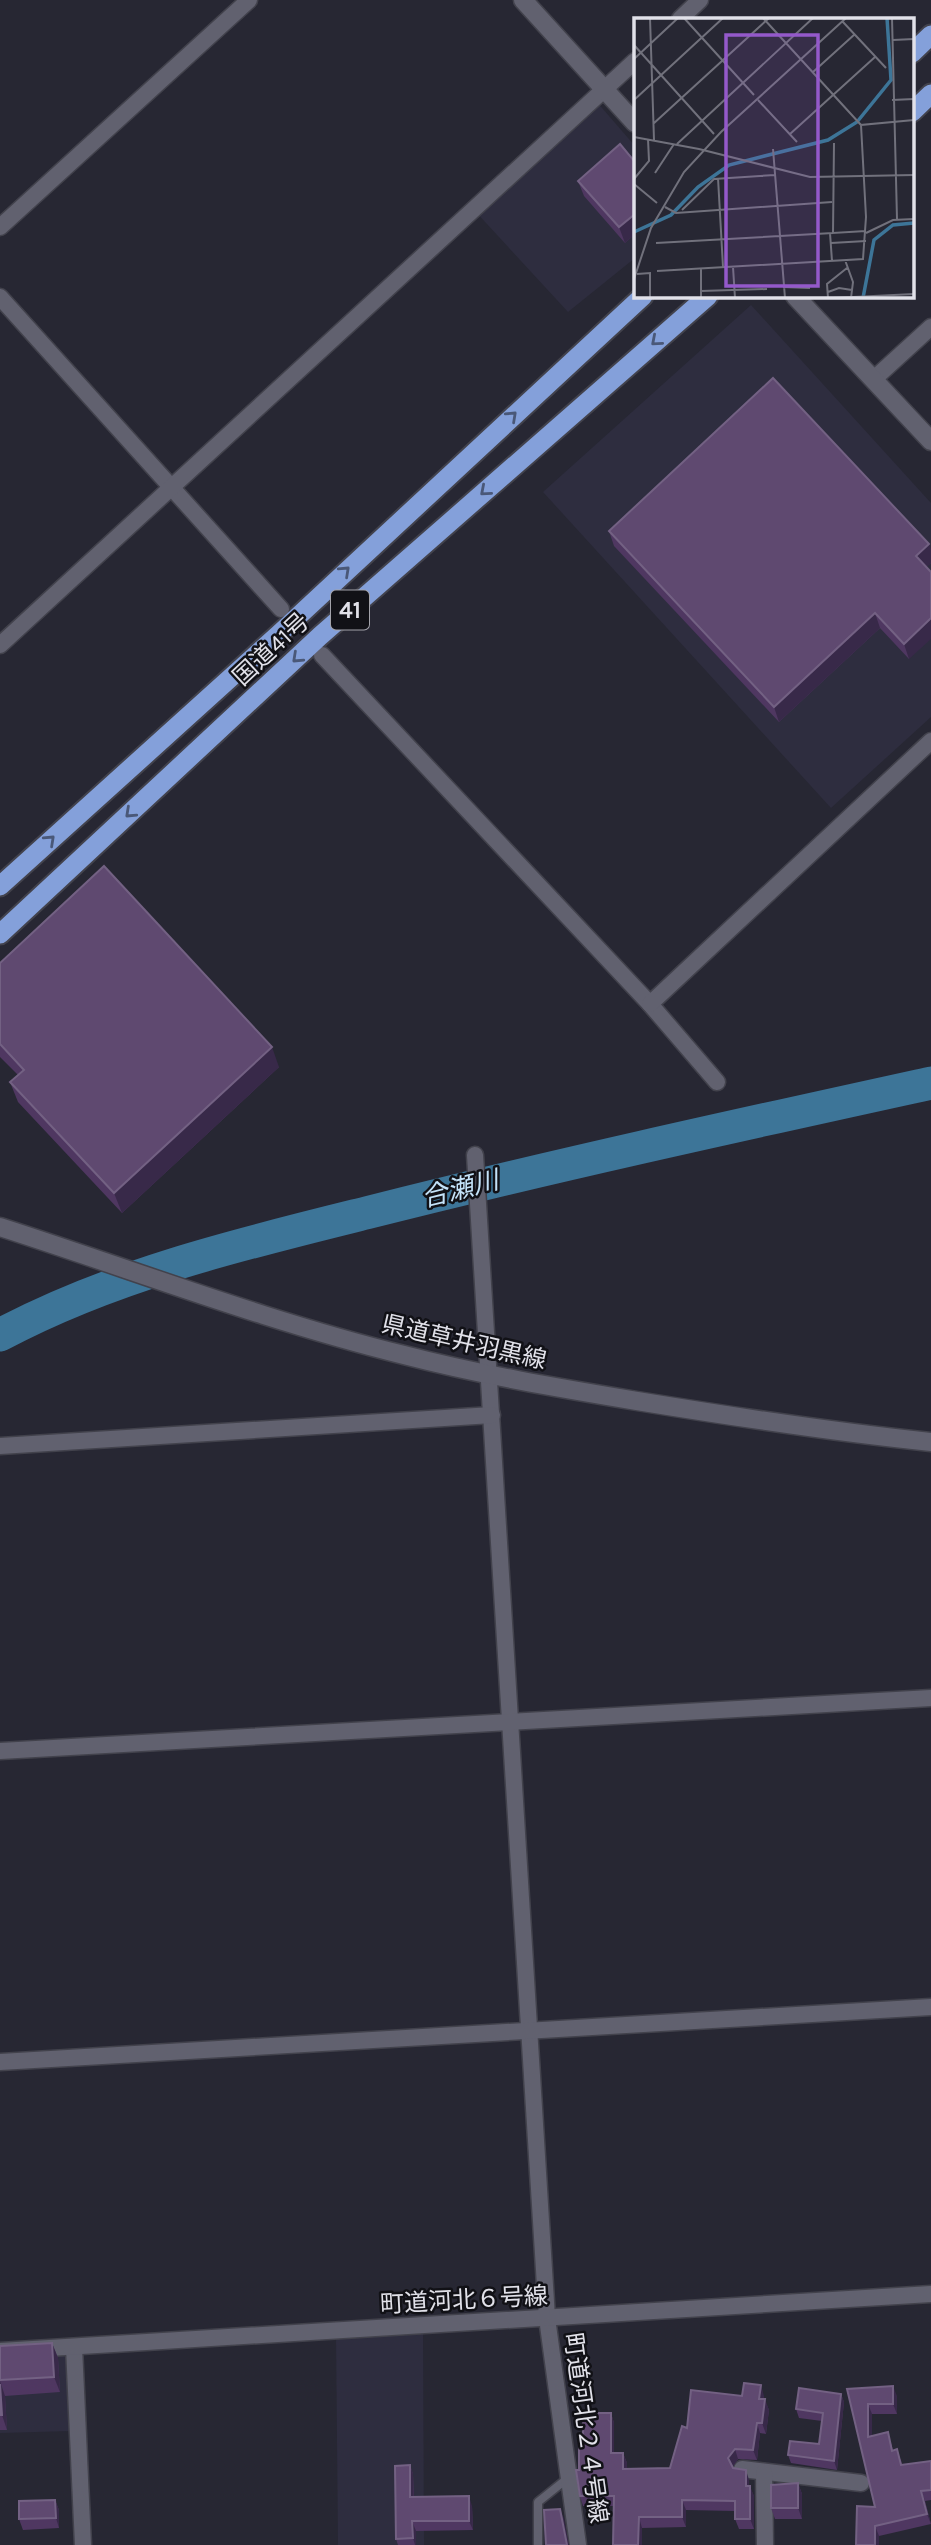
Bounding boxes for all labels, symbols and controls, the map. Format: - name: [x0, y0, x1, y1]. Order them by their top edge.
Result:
- inset map: [634, 18, 914, 298]
- one-way arrow: [652, 333, 665, 345]
- one-way arrow: [504, 412, 517, 425]
- one-way arrow: [481, 483, 494, 495]
- one-way arrow: [337, 567, 350, 580]
- road number: 41: [331, 590, 369, 630]
- street label: 国道41号: [227, 607, 315, 691]
- one-way arrow: [292, 650, 305, 662]
- one-way arrow: [125, 805, 138, 817]
- one-way arrow: [42, 835, 55, 848]
- water label: 合瀬川: [418, 1164, 504, 1213]
- street label: 県道草井羽黒線: [379, 1309, 549, 1375]
- street label: 町道河北６号線: [379, 2282, 549, 2318]
- street label: 町道河北２４号線: [559, 2331, 613, 2525]

